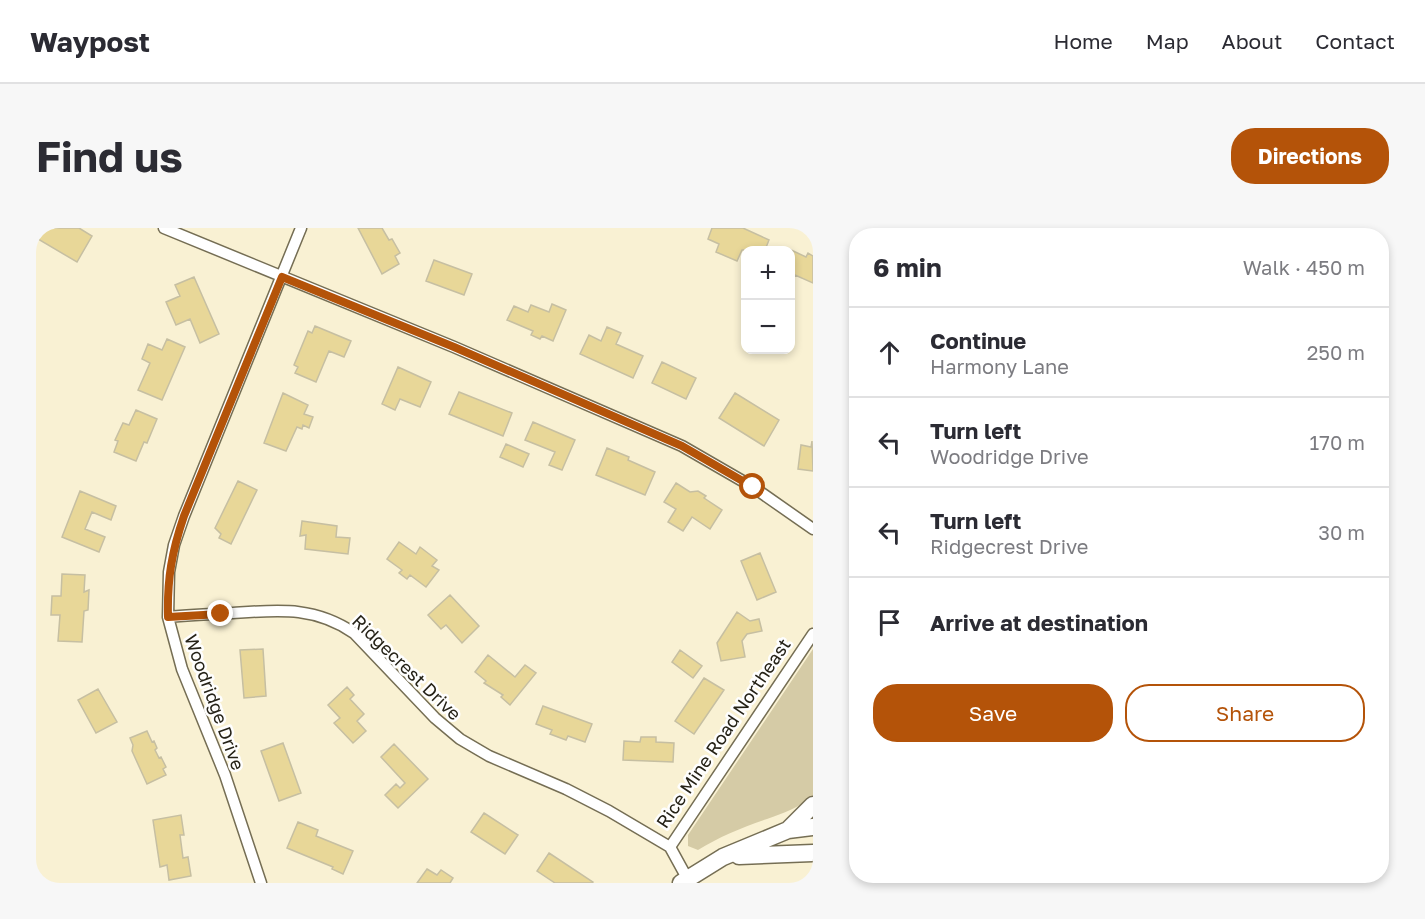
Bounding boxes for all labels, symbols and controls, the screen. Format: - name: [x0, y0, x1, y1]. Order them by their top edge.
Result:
- text: Waypost: [30, 25, 150, 58]
- text: Home: [1053, 28, 1113, 54]
- text: Map: [1146, 28, 1189, 54]
- text: About: [1222, 28, 1282, 54]
- text: Contact: [1315, 28, 1395, 54]
- button: Directions: [1231, 128, 1389, 184]
- text: Find us: [36, 131, 183, 181]
- map controls: [741, 246, 795, 354]
- button: +: [741, 246, 795, 300]
- text: 6 min: [873, 252, 942, 283]
- text: Walk · 450 m: [1243, 255, 1365, 279]
- button: −: [741, 300, 795, 354]
- text: Continue: [930, 327, 1026, 354]
- icon: ahead: [873, 336, 906, 369]
- text: 250 m: [1307, 340, 1365, 364]
- text: Harmony Lane: [930, 354, 1069, 378]
- text: Turn left: [930, 417, 1021, 444]
- icon: left: [873, 426, 906, 459]
- text: 170 m: [1310, 430, 1365, 454]
- text: Woodridge Drive: [930, 444, 1089, 468]
- route start: [739, 473, 765, 499]
- text: Turn left: [930, 507, 1021, 534]
- icon: left: [873, 516, 906, 549]
- text: 30 m: [1318, 520, 1365, 544]
- text: Ridgecrest Drive: [930, 534, 1088, 558]
- route end: [207, 600, 233, 626]
- icon: arrive: [873, 606, 906, 639]
- text: Arrive at destination: [930, 609, 1148, 636]
- street label: Ridgecrest Drive: [348, 610, 466, 724]
- street label: Woodridge Drive: [180, 631, 250, 773]
- street label: Rice Mine Road Northeast: [651, 634, 795, 832]
- button: Save: [873, 684, 1113, 742]
- button: Share: [1125, 684, 1365, 742]

